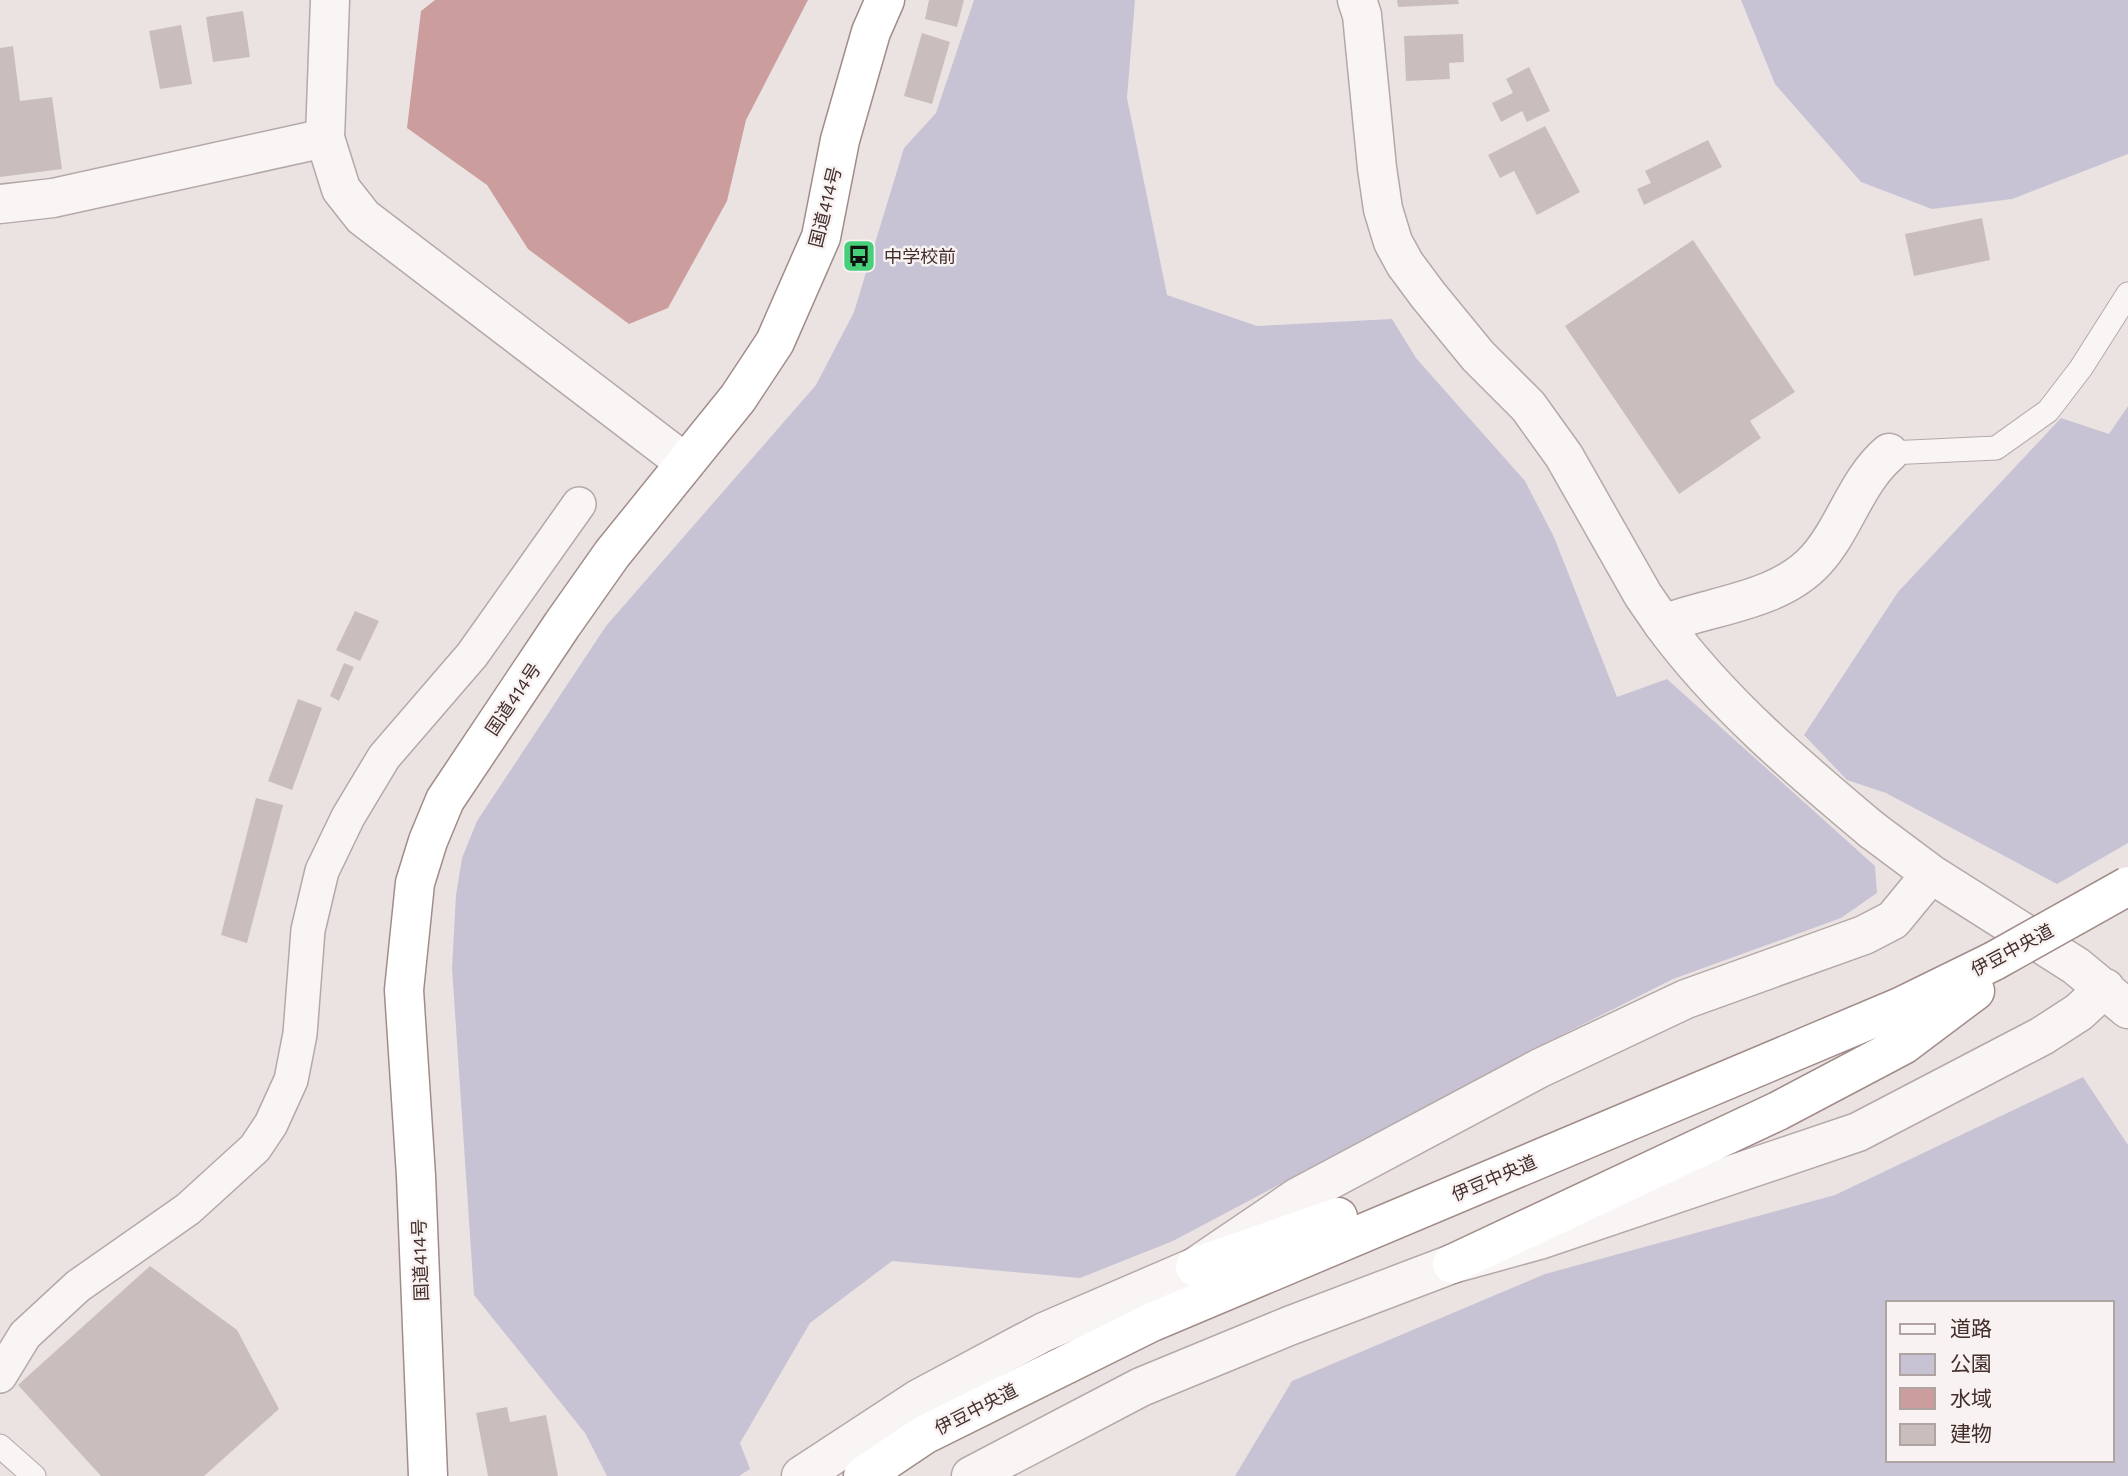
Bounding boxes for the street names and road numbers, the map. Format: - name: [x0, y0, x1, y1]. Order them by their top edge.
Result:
- street label: 国道414号: [805, 164, 845, 250]
- street label: 国道414号: [481, 659, 545, 739]
- street label: 伊豆中央道: [1967, 920, 2057, 980]
- street label: 伊豆中央道: [1448, 1151, 1540, 1205]
- street label: 国道414号: [408, 1218, 432, 1302]
- street label: 伊豆中央道: [931, 1379, 1021, 1439]

